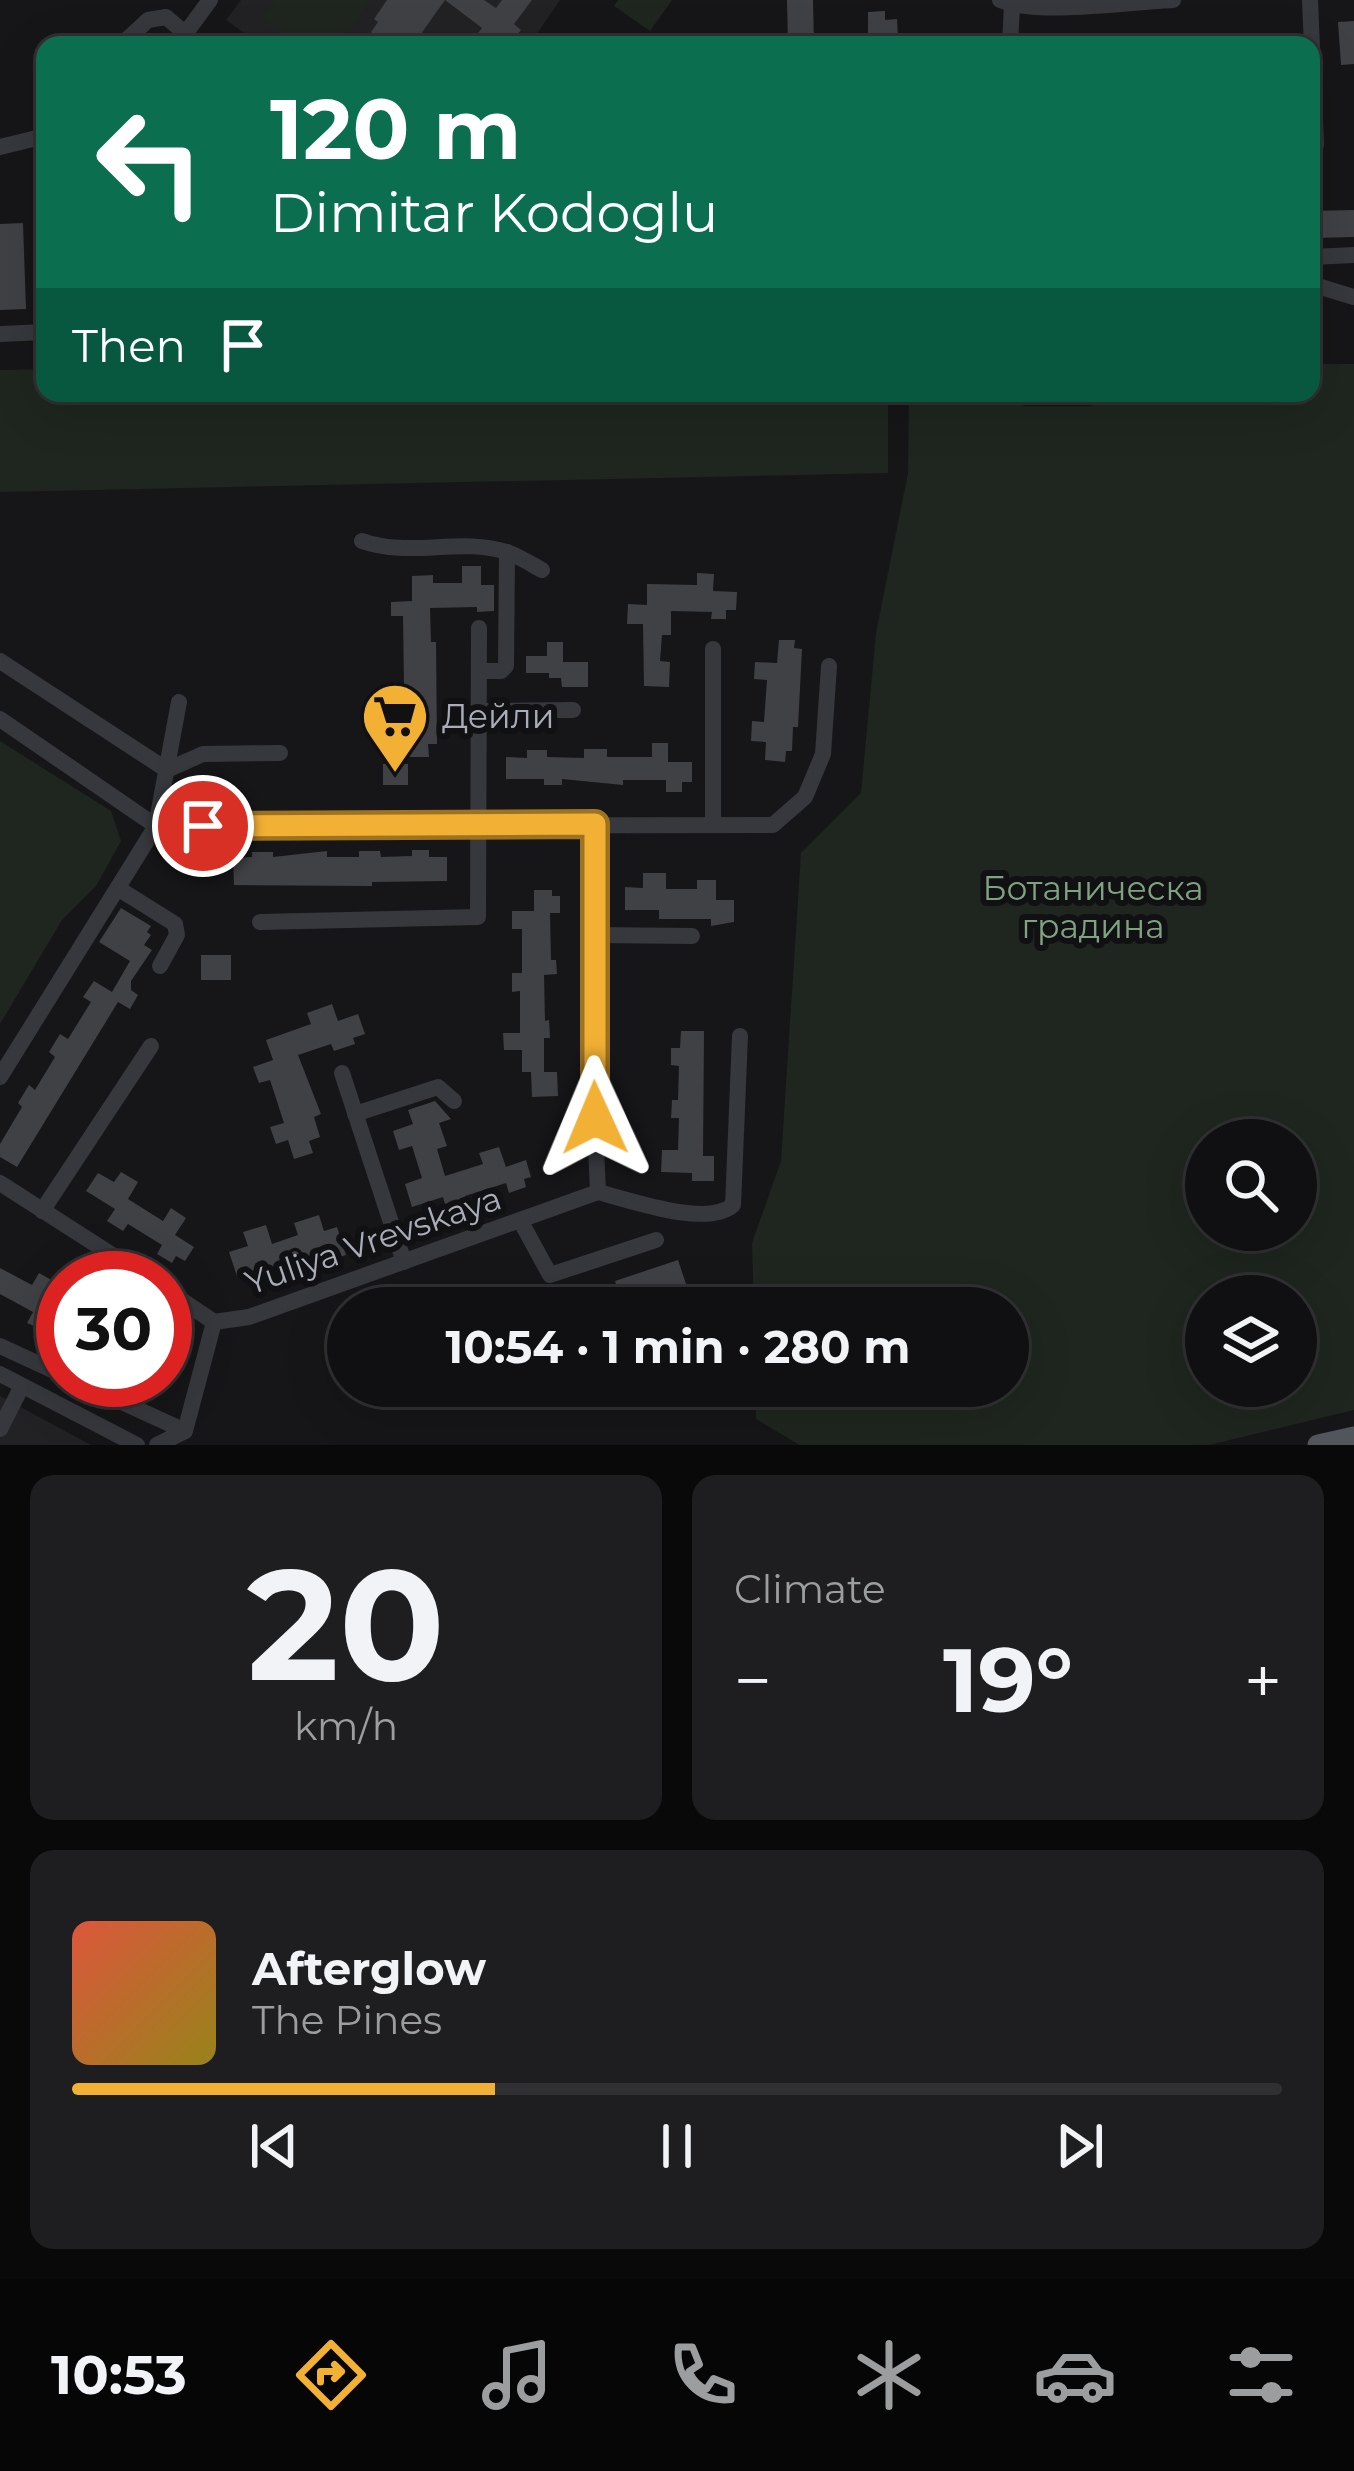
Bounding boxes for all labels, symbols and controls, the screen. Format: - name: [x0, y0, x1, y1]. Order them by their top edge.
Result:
- text: 120 m: [270, 78, 521, 180]
- icon: left: [72, 84, 228, 240]
- text: Dimitar Kodoglu: [270, 180, 718, 246]
- icon: arrive: [210, 312, 276, 378]
- text: Then: [72, 318, 186, 373]
- supermarket icon: Дейли: [360, 681, 430, 775]
- place label: Дейли: [442, 696, 554, 736]
- pin: [152, 775, 254, 877]
- icon: arrive: [170, 793, 236, 859]
- park label: Ботаническа градина: [983, 868, 1203, 946]
- position arrow: [532, 1055, 658, 1181]
- map controls: [1185, 1119, 1317, 1407]
- button: search: [1185, 1119, 1317, 1251]
- street label: Yuliya Vrevskaya: [240, 1177, 506, 1303]
- speed limit sign: 30: [36, 1251, 192, 1407]
- button: layers: [1185, 1275, 1317, 1407]
- text: 10:54 · 1 min · 280 m: [446, 1319, 910, 1374]
- text: 20: [247, 1529, 445, 1719]
- text: Climate: [734, 1565, 886, 1613]
- text: 19°: [943, 1625, 1073, 1735]
- text: −: [734, 1640, 772, 1721]
- text: +: [1244, 1640, 1282, 1721]
- text: km/h: [294, 1702, 398, 1750]
- text: Afterglow: [252, 1941, 486, 1996]
- text: The Pines: [252, 1996, 442, 2044]
- icon: previous: [241, 2113, 307, 2179]
- icon: pause: [644, 2113, 710, 2179]
- icon: next: [1047, 2113, 1113, 2179]
- icon: directions: [289, 2333, 373, 2417]
- icon: music: [475, 2333, 559, 2417]
- icon: phone: [661, 2333, 745, 2417]
- icon: climate: [847, 2333, 931, 2417]
- icon: car: [1033, 2333, 1117, 2417]
- icon: filters: [1219, 2333, 1303, 2417]
- text: 10:53: [51, 2342, 187, 2408]

